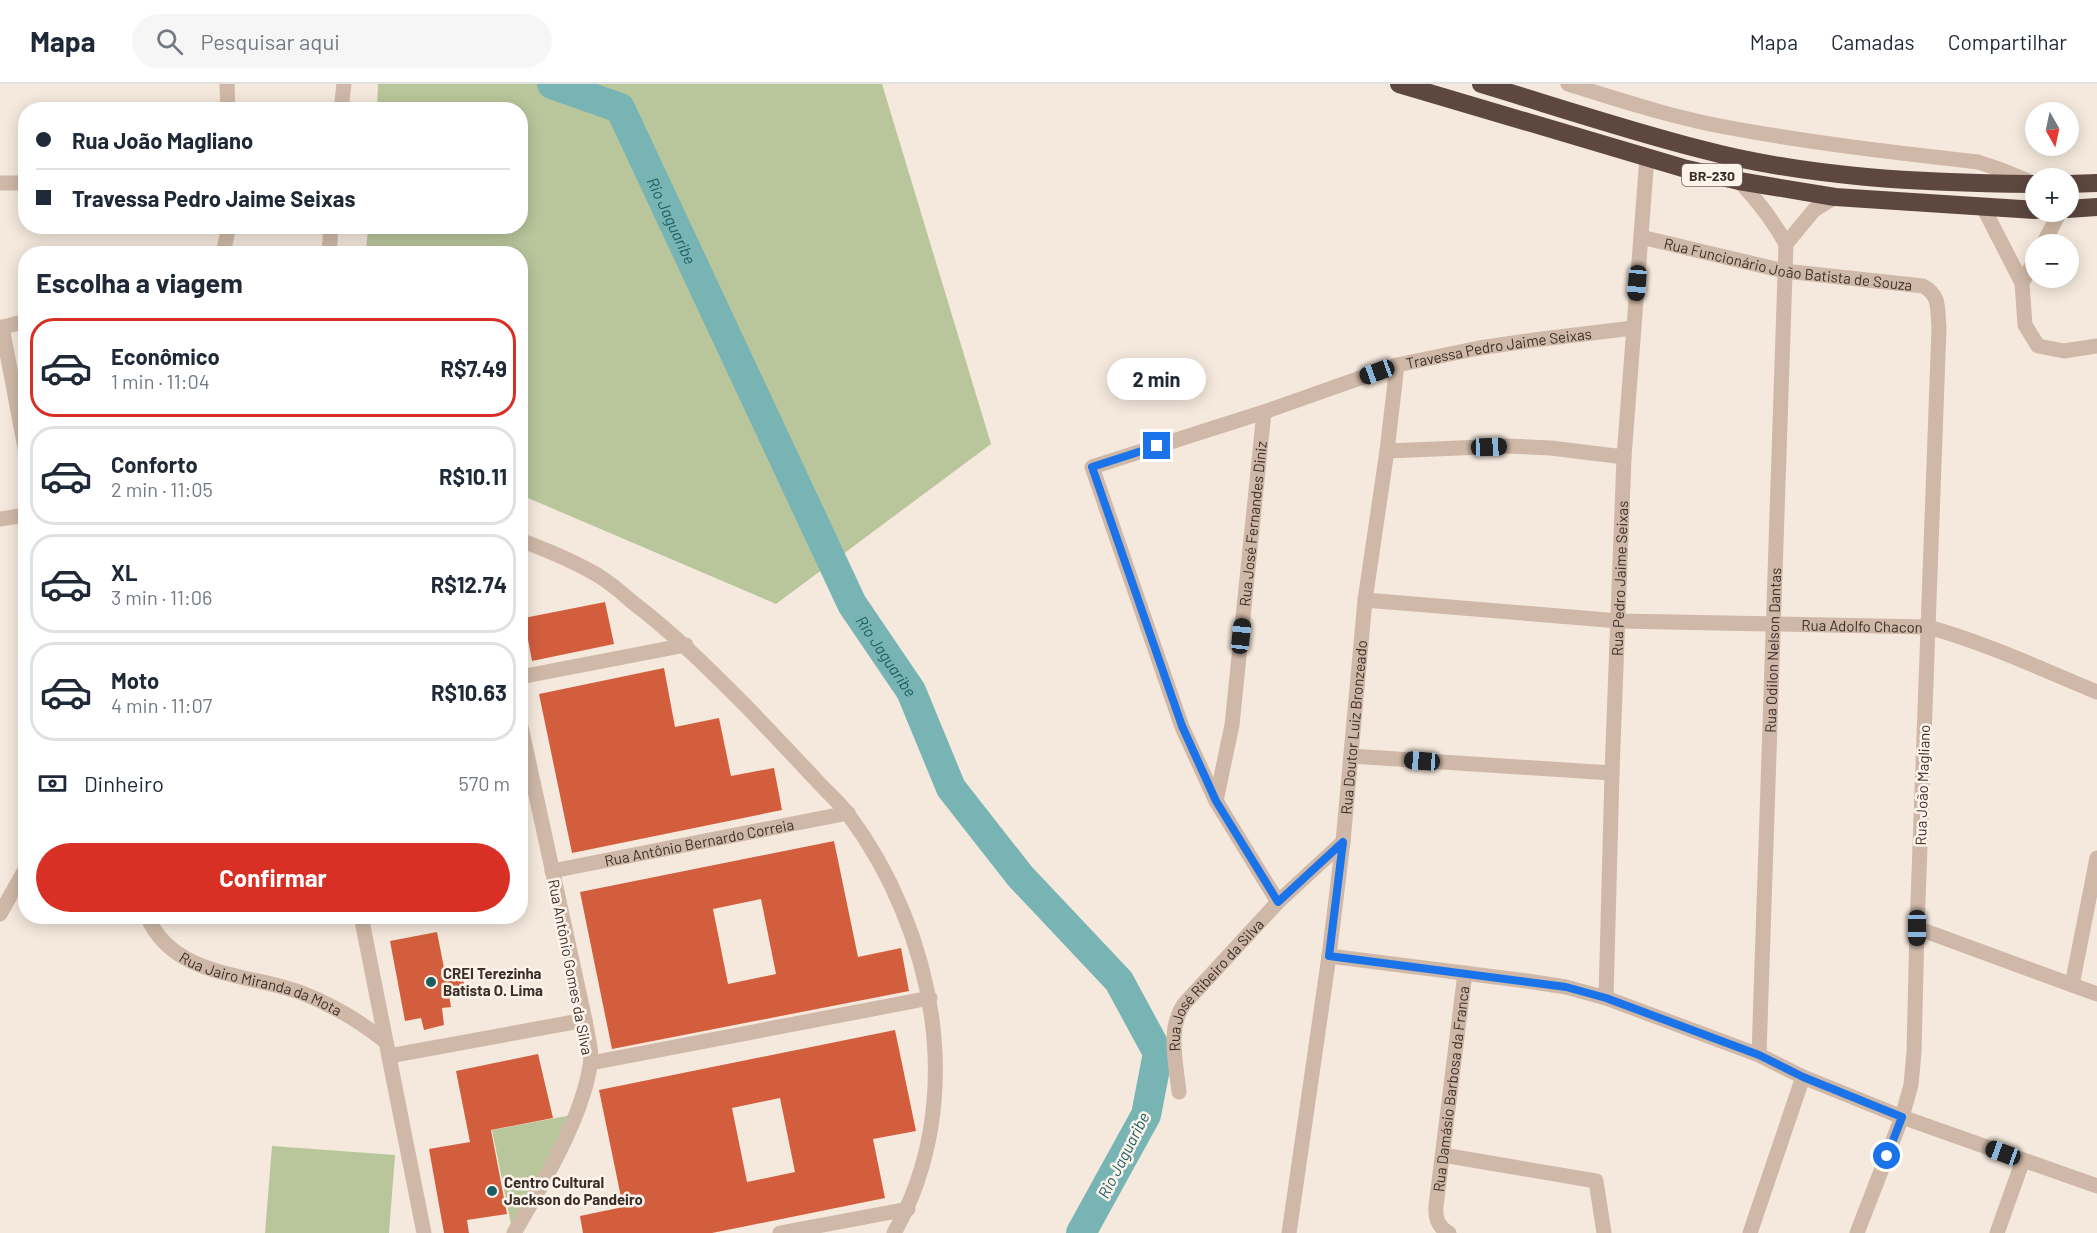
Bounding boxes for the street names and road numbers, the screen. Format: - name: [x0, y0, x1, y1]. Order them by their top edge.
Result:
- road number: BR-230: [1682, 164, 1742, 186]
- street label: Rua Funcionário João Batista de Souza: [1662, 234, 1913, 294]
- street label: Travessa Pedro Jaime Seixas: [1404, 324, 1593, 372]
- street label: Rua José Fernandes Diniz: [1235, 440, 1270, 607]
- street label: Rua Pedro Jaime Seixas: [1607, 500, 1631, 656]
- street label: Rua Odilon Nelson Dantas: [1761, 567, 1784, 733]
- street label: Rua Adolfo Chacon: [1801, 616, 1923, 636]
- street label: Rua Doutor Luiz Bronzeado: [1337, 639, 1370, 815]
- street label: Rua João Magliano: [1911, 724, 1933, 846]
- street label: Rua Antônio Bernardo Correia: [603, 815, 795, 870]
- street label: Rua Antônio Gomes da Silva: [545, 878, 597, 1056]
- street label: Rua José Ribeiro da Silva: [1165, 915, 1267, 1052]
- street label: Rua Jairo Miranda da Mota: [176, 948, 345, 1019]
- street label: Rua Damásio Barbosa da Franca: [1429, 985, 1472, 1193]

